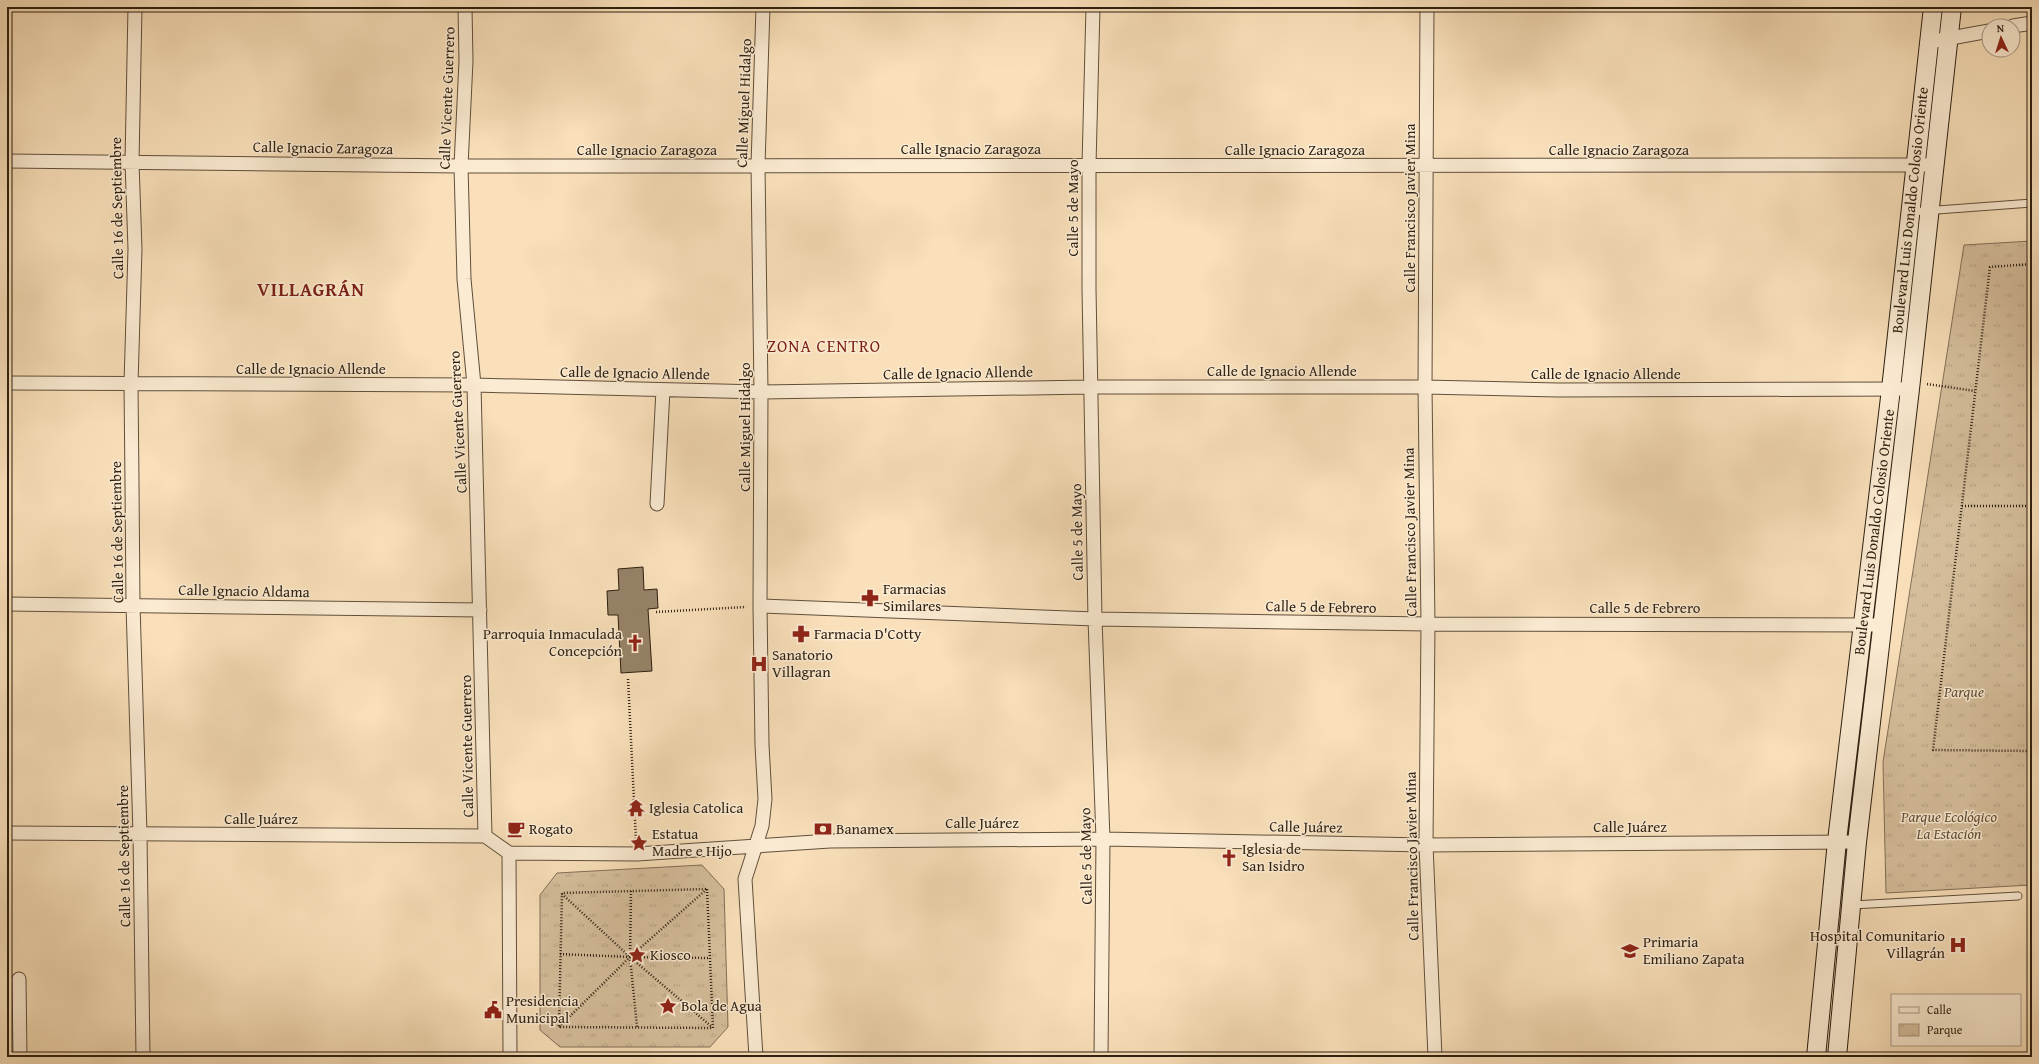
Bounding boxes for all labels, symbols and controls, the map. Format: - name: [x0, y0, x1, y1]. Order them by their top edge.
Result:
- north arrow: [1981, 18, 2021, 58]
- text: N: [1996, 20, 2005, 36]
- street label: Calle Vicente Guerrero: [434, 26, 459, 170]
- street label: Calle Miguel Hidalgo: [731, 38, 756, 168]
- street label: Boulevard Luis Donaldo Colosio Oriente: [1886, 86, 1933, 334]
- street label: Calle Francisco Javier Mina: [1399, 123, 1420, 293]
- street label: Calle Ignacio Zaragoza: [253, 136, 393, 159]
- street label: Calle 16 de Septiembre: [105, 137, 128, 279]
- street label: Calle Ignacio Zaragoza: [901, 138, 1041, 159]
- street label: Calle Ignacio Zaragoza: [577, 139, 717, 160]
- street label: Calle Ignacio Zaragoza: [1225, 139, 1365, 160]
- street label: Calle Ignacio Zaragoza: [1549, 139, 1689, 160]
- street label: Calle 5 de Mayo: [1062, 159, 1083, 257]
- district label: VILLAGRÁN: [257, 275, 365, 303]
- district label: ZONA CENTRO: [767, 333, 881, 358]
- street label: Calle Vicente Guerrero: [443, 350, 472, 494]
- street label: Calle de Ignacio Allende: [236, 358, 386, 379]
- street label: Calle de Ignacio Allende: [1207, 360, 1357, 381]
- street label: Calle de Ignacio Allende: [560, 361, 710, 384]
- street label: Calle de Ignacio Allende: [883, 361, 1033, 384]
- street label: Calle Miguel Hidalgo: [734, 362, 755, 492]
- street label: Calle de Ignacio Allende: [1531, 363, 1681, 384]
- street label: Boulevard Luis Donaldo Colosio Oriente: [1848, 408, 1899, 656]
- street label: Calle Francisco Javier Mina: [1398, 447, 1421, 617]
- street label: Calle 16 de Septiembre: [105, 461, 128, 603]
- street label: Calle 5 de Mayo: [1065, 483, 1088, 581]
- place label: Farmacias Similares: [883, 578, 946, 616]
- street label: Calle Ignacio Aldama: [178, 579, 310, 602]
- pharmacy icon: Farmacias Similares: [860, 588, 880, 608]
- street label: Calle 5 de Febrero: [1265, 595, 1377, 618]
- street label: Calle 5 de Febrero: [1589, 597, 1701, 618]
- place label: Parroquia Inmaculada Concepción: [483, 623, 623, 661]
- place label: Farmacia D'Cotty: [814, 623, 922, 644]
- pharmacy icon: Farmacia D'Cotty: [791, 624, 811, 644]
- church icon: Parroquia Inmaculada Concepción: [625, 633, 645, 653]
- place label: Sanatorio Villagran: [772, 644, 833, 682]
- hospital icon: Sanatorio Villagran: [749, 654, 769, 674]
- street label: Calle Vicente Guerrero: [455, 674, 478, 817]
- park label: Parque: [1943, 681, 1984, 702]
- street label: Calle Francisco Javier Mina: [1400, 771, 1423, 941]
- street label: Calle 16 de Septiembre: [112, 785, 135, 927]
- place label: Iglesia Catolica: [649, 797, 743, 818]
- temple icon: Iglesia Catolica: [626, 798, 646, 818]
- park label: Parque Ecológico La Estación: [1900, 806, 1997, 844]
- street label: Calle 5 de Mayo: [1074, 807, 1097, 905]
- street label: Calle Juárez: [224, 808, 298, 829]
- street label: Calle Juárez: [945, 812, 1019, 833]
- street label: Calle Juárez: [1269, 815, 1343, 838]
- street label: Calle Juárez: [1593, 816, 1667, 837]
- place label: Rogato: [529, 818, 573, 839]
- place label: Banamex: [836, 818, 894, 839]
- cafe icon: Rogato: [506, 819, 526, 839]
- bank icon: Banamex: [813, 819, 833, 839]
- place label: Estatua Madre e Hijo: [652, 823, 732, 861]
- place icon: Estatua Madre e Hijo: [629, 833, 649, 853]
- place label: Iglesia de San Isidro: [1242, 838, 1305, 876]
- church icon: Iglesia de San Isidro: [1219, 848, 1239, 868]
- place label: Hospital Comunitario Villagrán: [1810, 925, 1946, 963]
- place label: Primaria Emiliano Zapata: [1643, 931, 1745, 969]
- hospital icon: Hospital Comunitario Villagrán: [1948, 935, 1968, 955]
- school or university icon: Primaria Emiliano Zapata: [1620, 941, 1640, 961]
- place label: Kiosco: [650, 944, 691, 965]
- place icon: Kiosco: [627, 945, 647, 965]
- place label: Presidencia Municipal: [506, 990, 579, 1028]
- legend: [1891, 994, 2021, 1046]
- place label: Bola de Agua: [681, 995, 762, 1016]
- place icon: Bola de Agua: [658, 996, 678, 1016]
- public building icon: Presidencia Municipal: [483, 1000, 503, 1020]
- text: Calle: [1927, 1001, 1952, 1018]
- text: Parque: [1927, 1021, 1963, 1038]

